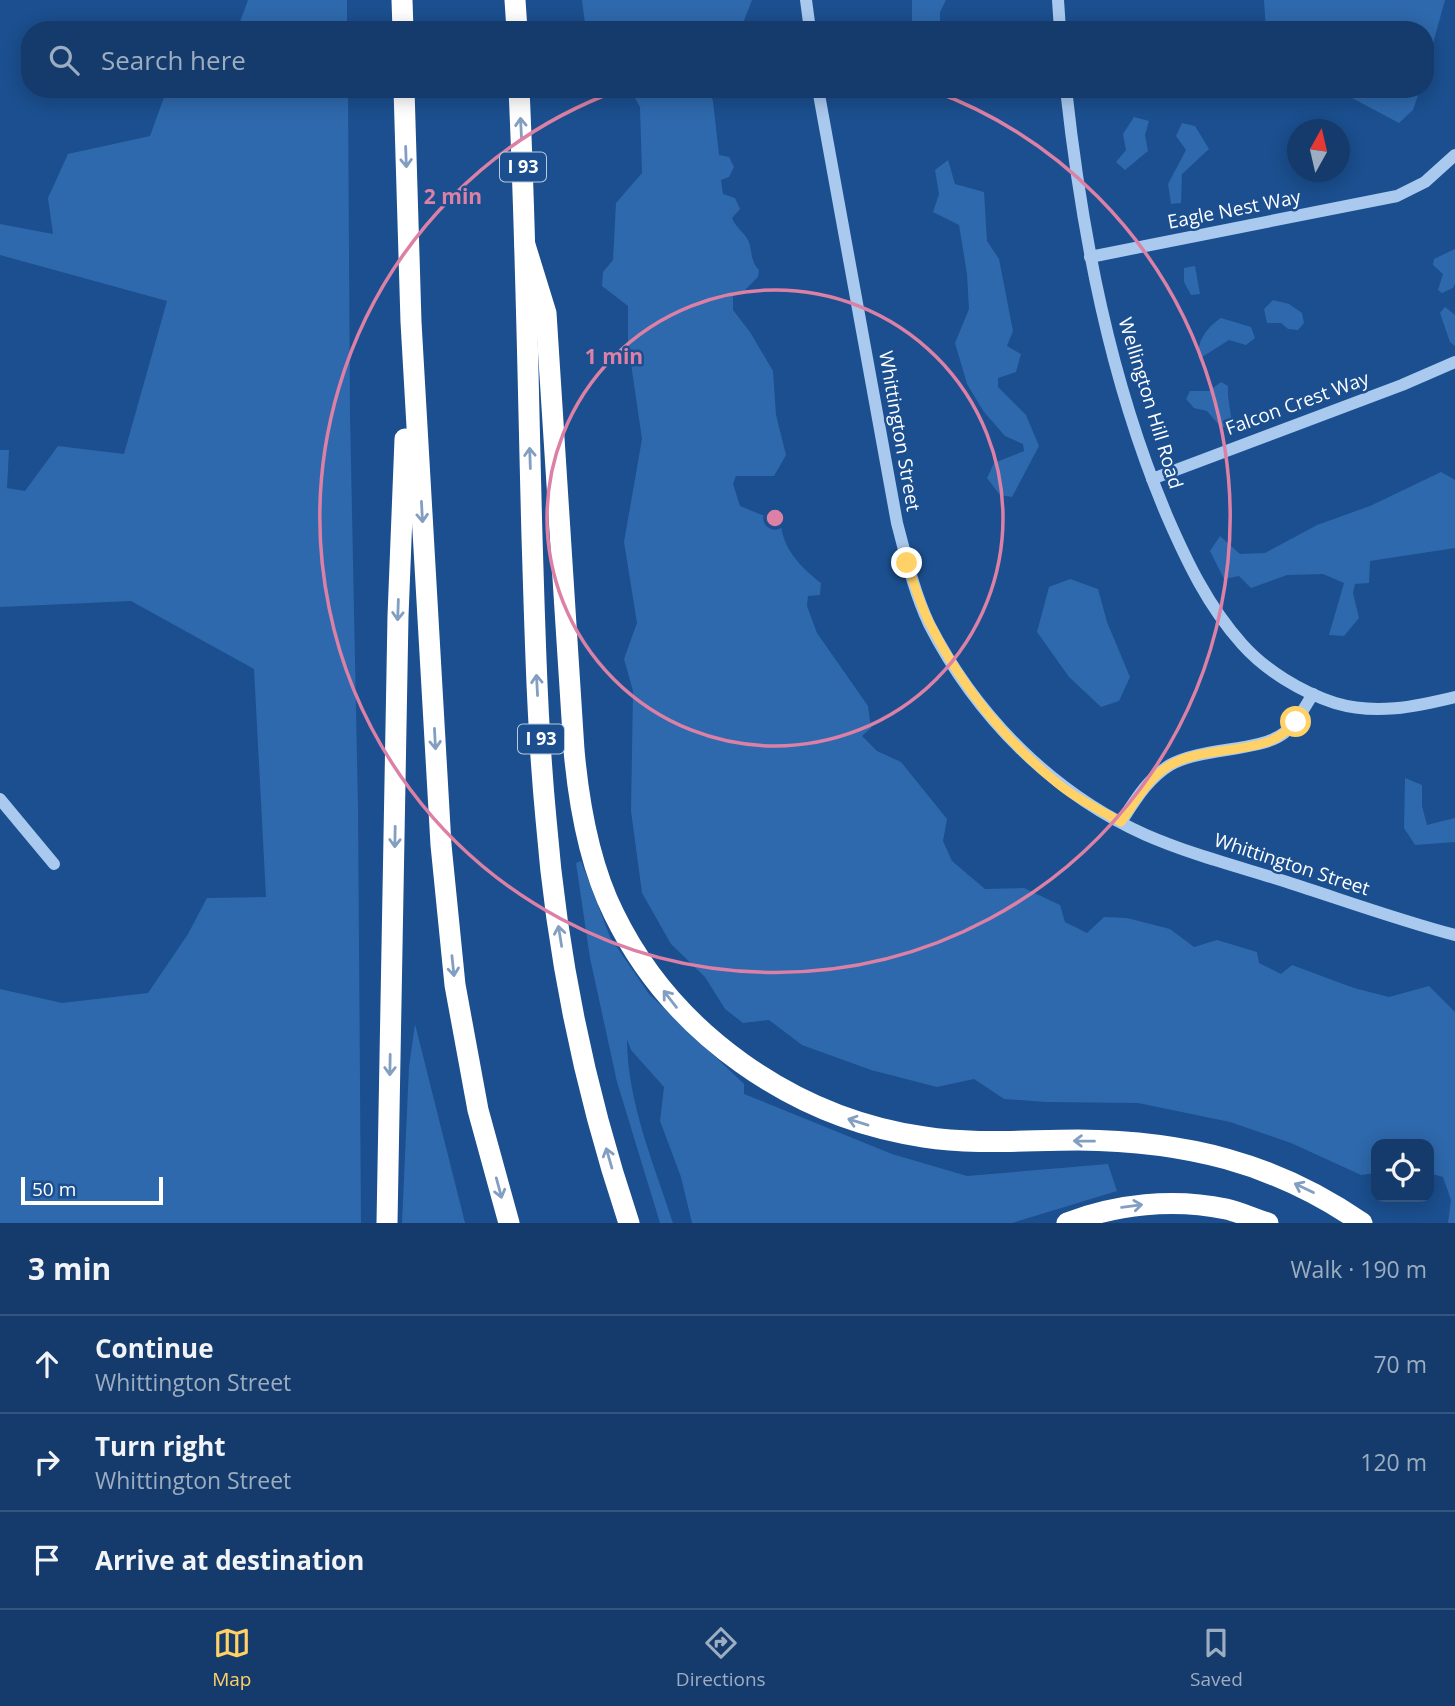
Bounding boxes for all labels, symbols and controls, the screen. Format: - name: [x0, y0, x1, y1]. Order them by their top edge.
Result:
- search box: [21, 21, 1434, 98]
- icon: search: [45, 41, 83, 79]
- text: Search here: [101, 42, 246, 78]
- one-way arrow: [514, 117, 527, 140]
- north arrow: [1287, 119, 1350, 182]
- one-way arrow: [399, 146, 413, 169]
- road number: I 93: [500, 152, 546, 182]
- text: 2 min: [424, 182, 482, 210]
- street label: Eagle Nest Way: [1165, 183, 1303, 235]
- street label: Wellington Hill Road: [1113, 314, 1189, 492]
- text: 1 min: [585, 342, 643, 370]
- street label: Whittington Street: [873, 349, 927, 513]
- street label: Falcon Crest Way: [1222, 365, 1373, 441]
- one-way arrow: [524, 446, 537, 469]
- one-way arrow: [415, 500, 428, 523]
- centre of rings: [763, 506, 787, 530]
- route end: [891, 547, 922, 578]
- one-way arrow: [391, 598, 405, 621]
- one-way arrow: [531, 674, 544, 697]
- route start: [1280, 706, 1311, 737]
- road number: I 93: [518, 724, 564, 754]
- one-way arrow: [428, 727, 441, 750]
- one-way arrow: [388, 826, 402, 849]
- street label: Whittington Street: [1211, 827, 1373, 901]
- one-way arrow: [553, 925, 566, 948]
- one-way arrow: [447, 954, 460, 977]
- one-way arrow: [663, 990, 678, 1008]
- one-way arrow: [384, 1053, 397, 1076]
- one-way arrow: [848, 1115, 870, 1127]
- one-way arrow: [1073, 1134, 1096, 1147]
- map controls: [1371, 1139, 1434, 1202]
- button: locate: [1371, 1139, 1434, 1202]
- one-way arrow: [601, 1147, 614, 1169]
- scale bar: [21, 1174, 163, 1206]
- text: 50 m: [32, 1176, 76, 1202]
- one-way arrow: [493, 1176, 506, 1199]
- one-way arrow: [1294, 1181, 1315, 1195]
- one-way arrow: [1120, 1200, 1143, 1213]
- text: 3 min: [28, 1248, 111, 1289]
- text: Walk · 190 m: [1290, 1253, 1427, 1285]
- text: Continue: [95, 1330, 214, 1366]
- icon: ahead: [28, 1345, 66, 1383]
- text: 70 m: [1373, 1348, 1427, 1380]
- text: Whittington Street: [95, 1366, 291, 1398]
- text: Turn right: [95, 1428, 226, 1464]
- icon: right: [28, 1443, 66, 1481]
- text: 120 m: [1360, 1446, 1427, 1478]
- text: Whittington Street: [95, 1464, 291, 1496]
- icon: arrive: [28, 1541, 66, 1579]
- text: Arrive at destination: [95, 1542, 364, 1578]
- tab: Map: [212, 1624, 251, 1692]
- tab: Directions: [676, 1624, 766, 1692]
- tab: Saved: [1190, 1624, 1243, 1692]

